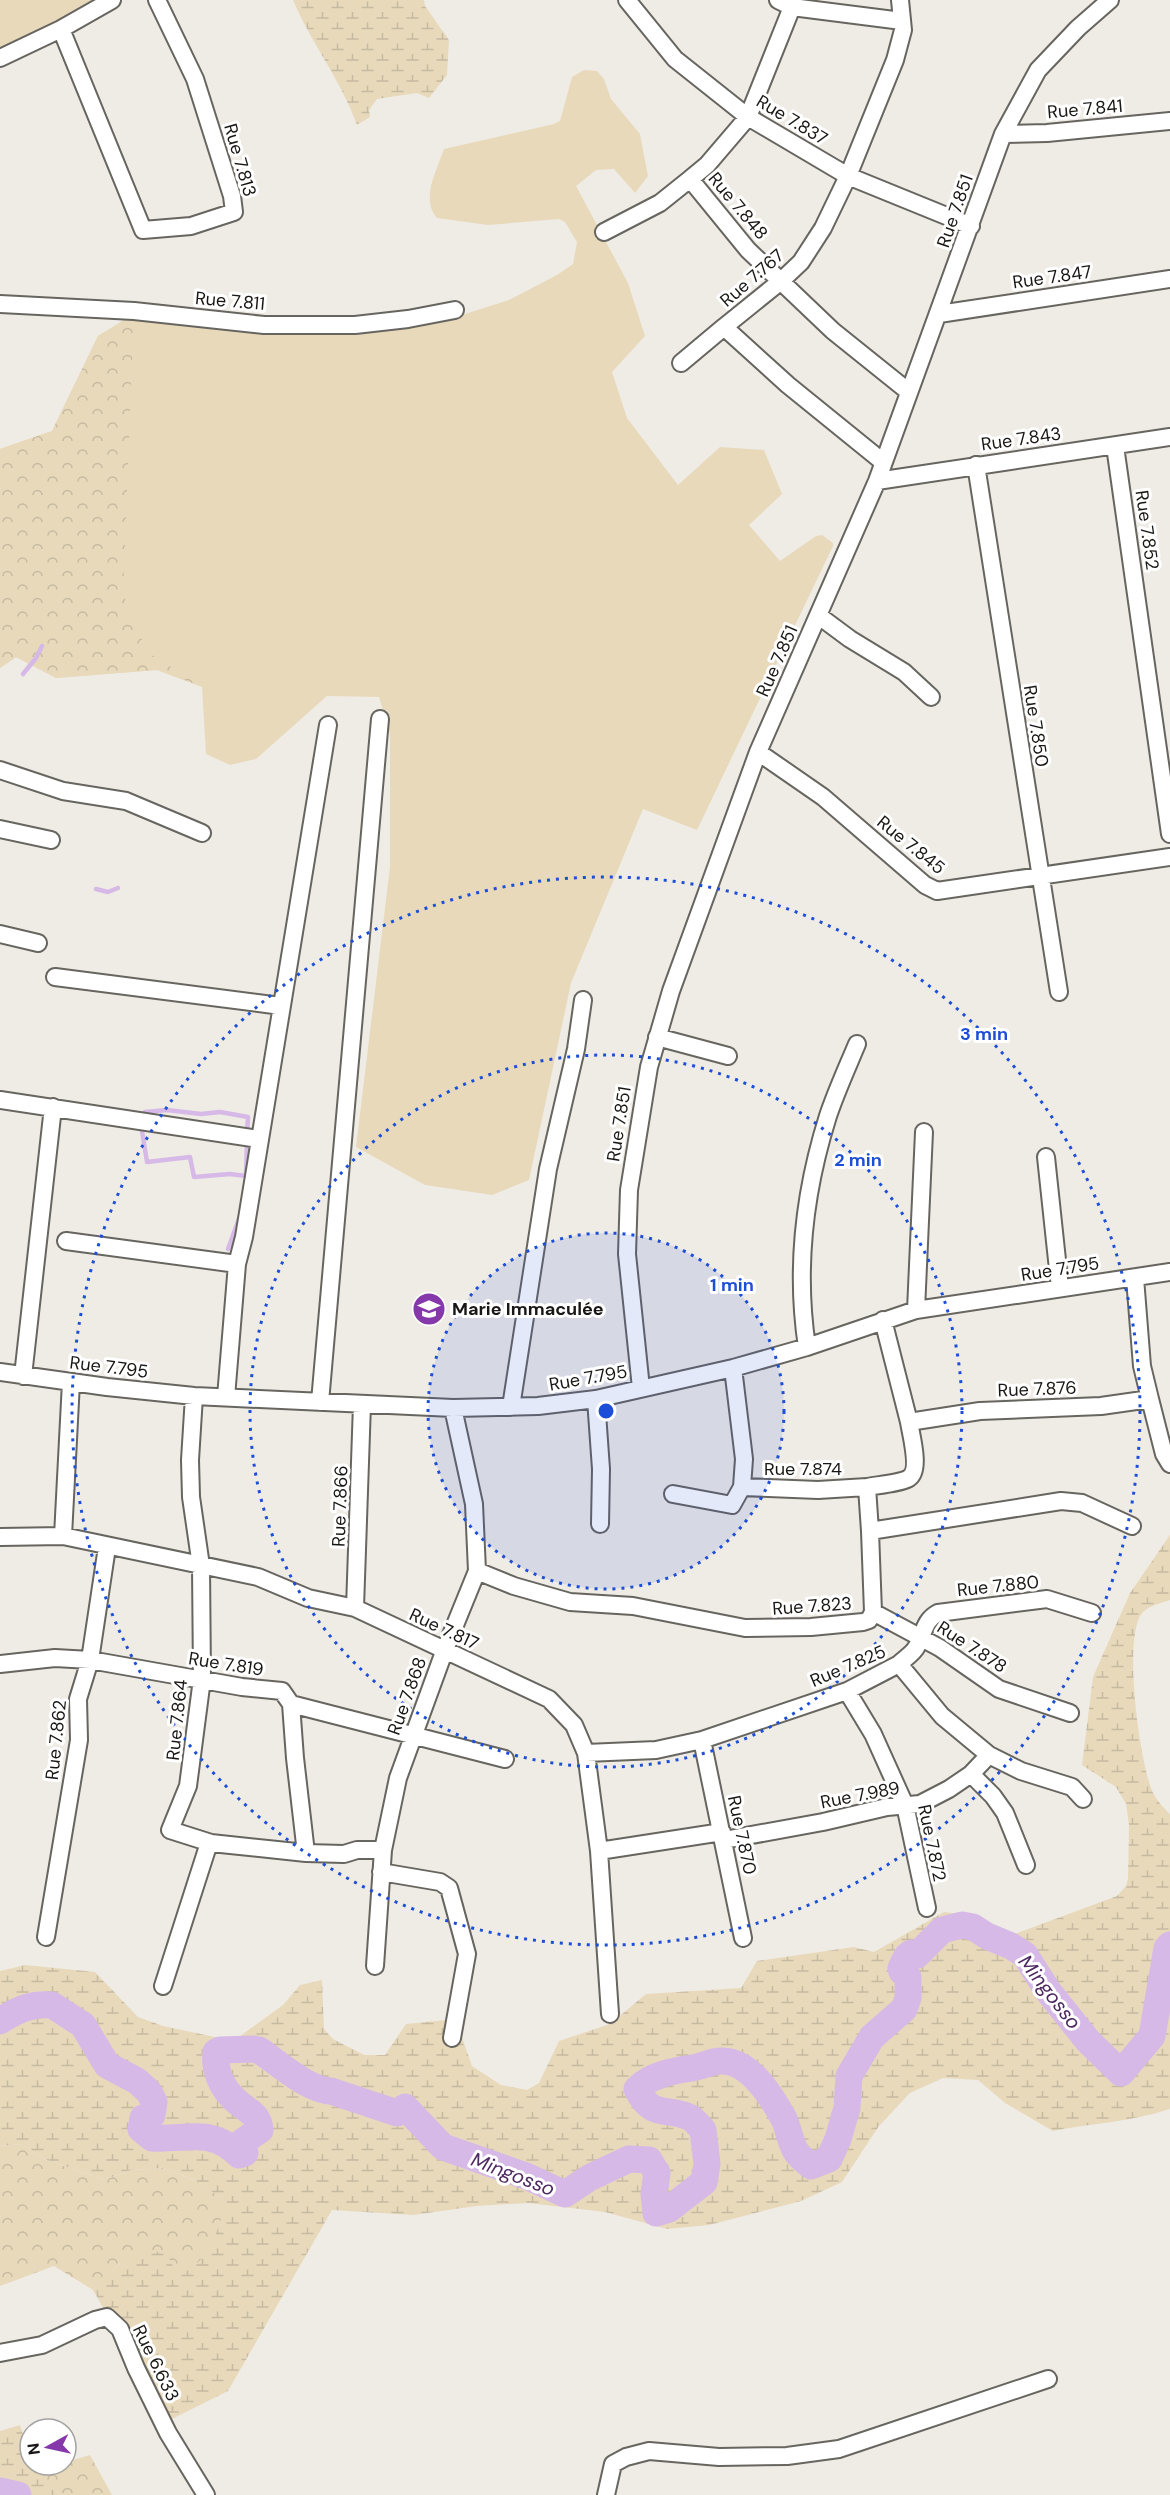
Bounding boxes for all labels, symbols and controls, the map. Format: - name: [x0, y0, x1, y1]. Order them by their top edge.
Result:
- street label: Rue 7.837: [752, 89, 832, 151]
- street label: Rue 7.841: [1046, 94, 1124, 124]
- street label: Rue 7.813: [218, 121, 262, 199]
- street label: Rue 7.848: [703, 167, 773, 245]
- street label: Rue 7.851: [931, 171, 979, 251]
- street label: Rue 7.767: [715, 244, 789, 312]
- street label: Rue 7.847: [1011, 260, 1093, 294]
- street label: Rue 7.811: [194, 286, 266, 316]
- street label: Rue 7.843: [979, 422, 1063, 456]
- street label: Rue 7.852: [1130, 489, 1164, 571]
- street label: Rue 7.851: [751, 622, 803, 700]
- street label: Rue 7.850: [1018, 683, 1054, 769]
- street label: Rue 7.845: [872, 810, 950, 880]
- text: 3 min: [960, 1022, 1008, 1046]
- street label: Rue 7.851: [601, 1085, 637, 1163]
- text: 2 min: [834, 1148, 882, 1172]
- street label: Rue 7.795: [1019, 1251, 1101, 1287]
- text: 1 min: [710, 1273, 754, 1297]
- school or university icon: Marie Immaculée: [411, 1291, 447, 1327]
- place label: Marie Immaculée: [452, 1297, 604, 1321]
- street label: Rue 7.795: [68, 1350, 150, 1384]
- street label: Rue 7.795: [547, 1359, 629, 1397]
- street label: Rue 7.876: [997, 1376, 1077, 1402]
- centre of rings: [596, 1401, 616, 1421]
- street label: Rue 7.874: [764, 1457, 842, 1481]
- street label: Rue 7.866: [327, 1465, 353, 1547]
- street label: Rue 7.880: [956, 1570, 1040, 1602]
- street label: Rue 7.823: [771, 1591, 853, 1621]
- street label: Rue 7.817: [405, 1603, 483, 1655]
- street label: Rue 7.878: [932, 1615, 1012, 1679]
- street label: Rue 7.825: [806, 1639, 890, 1693]
- street label: Rue 7.819: [187, 1646, 265, 1682]
- street label: Rue 7.868: [382, 1654, 432, 1738]
- street label: Rue 7.864: [161, 1678, 193, 1762]
- street label: Rue 7.862: [40, 1699, 72, 1781]
- street label: Rue 7.989: [818, 1776, 902, 1814]
- street label: Rue 7.870: [722, 1793, 762, 1877]
- street label: Rue 7.872: [912, 1802, 952, 1884]
- water label: Mingosso: [1013, 1950, 1087, 2035]
- water label: Mingosso: [468, 2146, 559, 2202]
- street label: Rue 6.633: [127, 2321, 185, 2405]
- north arrow: [18, 2417, 78, 2477]
- text: N: [22, 2442, 45, 2456]

